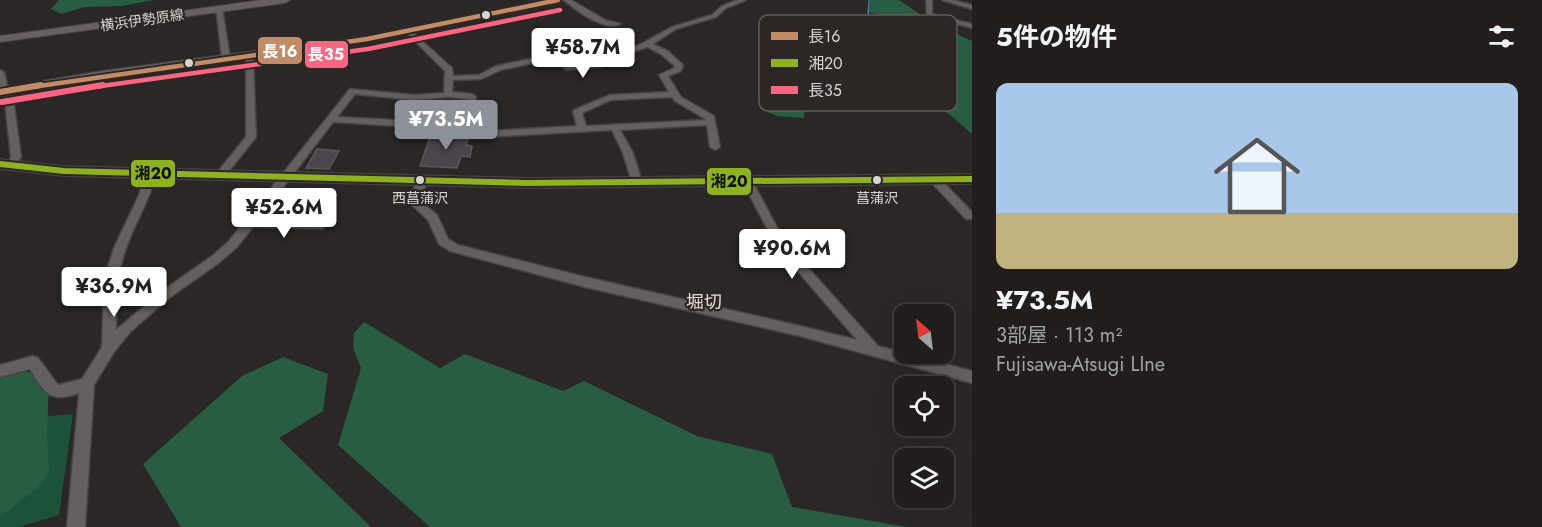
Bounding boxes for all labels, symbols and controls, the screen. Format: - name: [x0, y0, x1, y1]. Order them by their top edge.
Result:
- street label: 横浜伊勢原線: [99, 4, 185, 36]
- unlabelled marker: [480, 9, 492, 21]
- legend: [759, 15, 957, 111]
- text: 5件の物件: [996, 18, 1117, 56]
- icon: filters: [1485, 20, 1518, 53]
- text: 長16: [808, 25, 840, 48]
- pin: ¥58.7M: [534, 28, 632, 79]
- text: ¥58.7M: [546, 33, 620, 62]
- line badge: 長16: [257, 36, 303, 65]
- text: 長16: [263, 40, 297, 63]
- line badge: 長35: [304, 40, 349, 69]
- text: 長35: [308, 43, 344, 66]
- text: 湘20: [808, 52, 843, 75]
- unlabelled marker: [183, 57, 195, 69]
- text: 長35: [808, 79, 842, 102]
- pin: ¥73.5M: [397, 100, 495, 151]
- text: ¥73.5M: [409, 105, 483, 134]
- icon: home: [1203, 122, 1311, 230]
- line badge: 湘20: [130, 159, 176, 188]
- text: 湘20: [134, 162, 172, 185]
- line badge: 湘20: [706, 167, 752, 196]
- text: 湘20: [710, 170, 748, 193]
- marker: 西菖蒲沢: [414, 174, 426, 186]
- marker: 菖蒲沢: [871, 174, 883, 186]
- pin: ¥52.6M: [235, 188, 333, 239]
- place label: 西菖蒲沢: [392, 188, 448, 208]
- place label: 菖蒲沢: [856, 188, 898, 208]
- text: ¥52.6M: [245, 193, 323, 222]
- pin: ¥90.6M: [743, 229, 841, 280]
- text: ¥90.6M: [753, 234, 831, 263]
- pin: ¥36.9M: [65, 267, 163, 318]
- text: ¥36.9M: [76, 272, 152, 301]
- text: ¥73.5M: [996, 281, 1093, 319]
- district label: 堀切: [686, 289, 722, 315]
- north arrow: [894, 304, 954, 364]
- map controls: [894, 304, 954, 508]
- text: 3部屋 · 113 m²: [996, 321, 1122, 350]
- text: Fujisawa-Atsugi LIne: [996, 350, 1165, 379]
- button: locate: [894, 376, 954, 436]
- button: layers: [894, 448, 954, 508]

